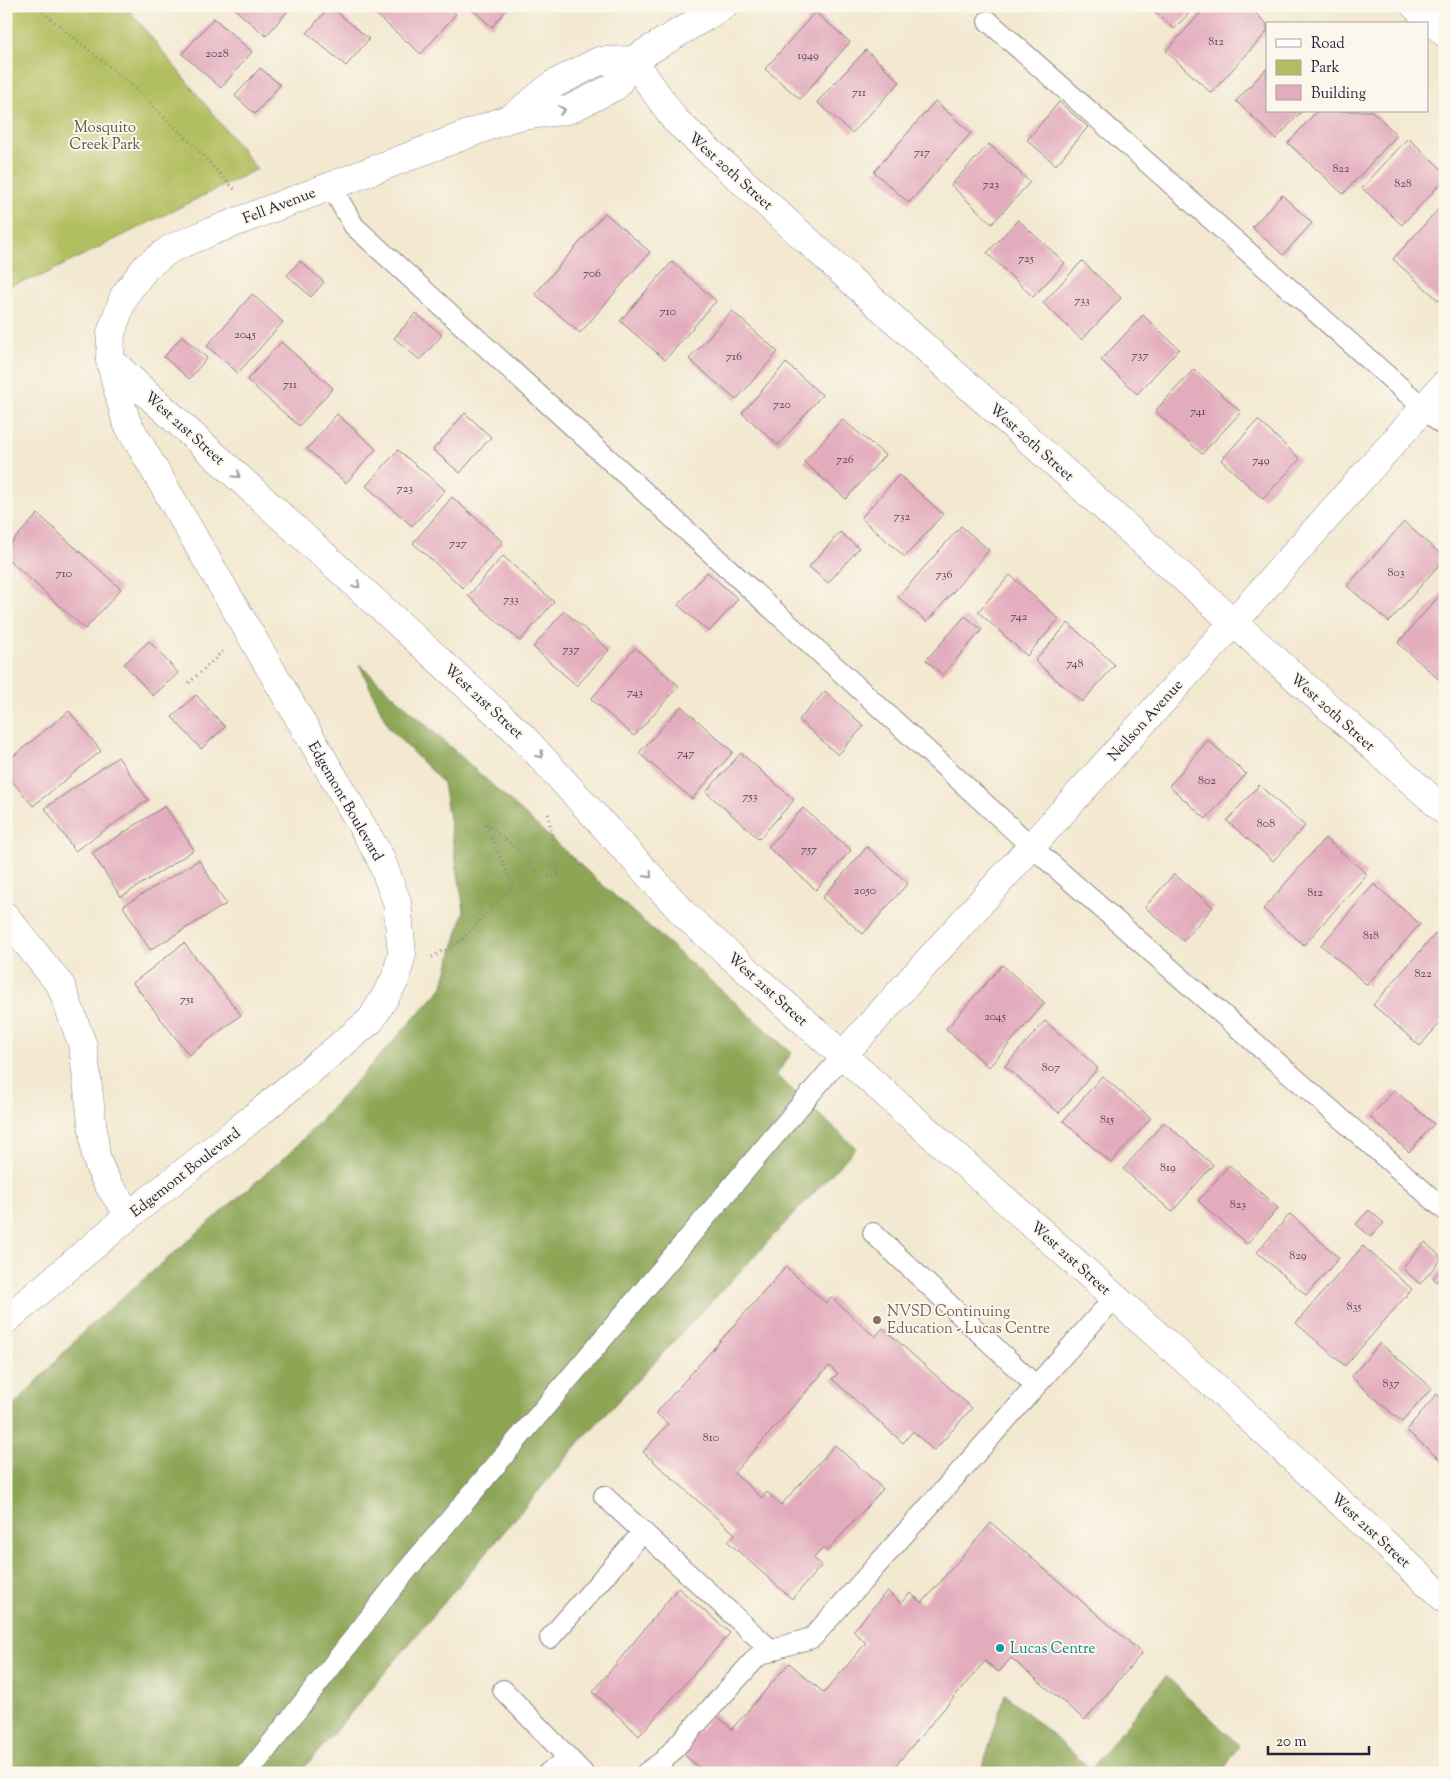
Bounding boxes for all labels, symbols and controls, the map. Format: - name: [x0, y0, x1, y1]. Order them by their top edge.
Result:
- legend: [1266, 22, 1428, 112]
- house number: 812: [1208, 33, 1224, 51]
- text: Road: [1311, 34, 1345, 55]
- house number: 2028: [205, 45, 229, 63]
- house number: 1949: [797, 47, 819, 65]
- text: Park: [1311, 58, 1340, 79]
- house number: 711: [852, 84, 866, 102]
- text: Building: [1311, 84, 1366, 105]
- one-way arrow: [557, 106, 566, 116]
- park label: Mosquito Creek Park: [69, 118, 141, 156]
- street label: West 20th Street: [683, 128, 777, 216]
- house number: 717: [914, 144, 930, 162]
- house number: 822: [1332, 160, 1350, 178]
- house number: 828: [1394, 175, 1412, 193]
- house number: 723: [983, 176, 999, 194]
- street label: Fell Avenue: [240, 183, 319, 230]
- house number: 725: [1018, 250, 1034, 268]
- house number: 706: [583, 265, 601, 283]
- house number: 733: [1074, 292, 1090, 310]
- house number: 710: [660, 303, 676, 321]
- house number: 2045: [234, 326, 256, 344]
- house number: 737: [1132, 347, 1148, 365]
- house number: 716: [726, 348, 742, 366]
- house number: 711: [283, 376, 297, 394]
- street label: West 21st Street: [139, 387, 229, 471]
- house number: 720: [773, 396, 791, 414]
- street label: West 20th Street: [984, 399, 1078, 487]
- house number: 741: [1190, 403, 1206, 421]
- house number: 726: [836, 451, 854, 469]
- house number: 749: [1253, 452, 1270, 470]
- one-way arrow: [231, 470, 240, 479]
- house number: 723: [397, 480, 413, 498]
- house number: 732: [894, 508, 911, 526]
- house number: 727: [449, 535, 467, 553]
- house number: 803: [1387, 564, 1405, 582]
- house number: 710: [56, 565, 72, 583]
- house number: 736: [936, 566, 952, 584]
- one-way arrow: [351, 579, 360, 588]
- house number: 733: [503, 591, 519, 609]
- house number: 742: [1011, 608, 1028, 626]
- house number: 737: [563, 641, 579, 659]
- house number: 748: [1066, 655, 1084, 673]
- street label: West 21st Street: [439, 660, 527, 744]
- street label: West 20th Street: [1285, 669, 1379, 757]
- street label: Neilson Avenue: [1104, 676, 1189, 766]
- house number: 743: [627, 684, 643, 702]
- street label: Edgemont Boulevard: [302, 738, 388, 866]
- house number: 747: [677, 745, 695, 763]
- one-way arrow: [534, 750, 543, 759]
- house number: 802: [1198, 772, 1216, 790]
- house number: 753: [743, 788, 758, 806]
- house number: 808: [1257, 815, 1275, 833]
- house number: 757: [801, 841, 817, 859]
- one-way arrow: [643, 870, 652, 879]
- house number: 2050: [854, 882, 876, 900]
- house number: 812: [1307, 884, 1323, 902]
- house number: 818: [1363, 927, 1379, 945]
- street label: West 21st Street: [722, 948, 812, 1032]
- house number: 822: [1414, 965, 1432, 983]
- house number: 751: [180, 991, 194, 1009]
- house number: 2045: [984, 1008, 1006, 1026]
- house number: 807: [1042, 1059, 1060, 1077]
- house number: 815: [1100, 1111, 1114, 1129]
- street label: Edgemont Boulevard: [126, 1123, 246, 1223]
- house number: 819: [1160, 1159, 1176, 1177]
- house number: 823: [1230, 1196, 1246, 1214]
- street label: West 21st Street: [1025, 1217, 1115, 1301]
- house number: 829: [1289, 1247, 1307, 1265]
- house number: 835: [1347, 1298, 1361, 1316]
- place label: NVSD Continuing Education - Lucas Centre: [887, 1302, 1050, 1340]
- marker: NVSD Continuing Education - Lucas Centre: [871, 1314, 883, 1326]
- house number: 837: [1383, 1375, 1399, 1393]
- house number: 810: [703, 1429, 719, 1447]
- street label: West 21st Street: [1326, 1489, 1414, 1573]
- place label: Lucas Centre: [1010, 1639, 1096, 1660]
- marker: Lucas Centre: [994, 1642, 1006, 1654]
- scale bar: [1268, 1724, 1370, 1756]
- text: 20 m: [1276, 1732, 1307, 1753]

